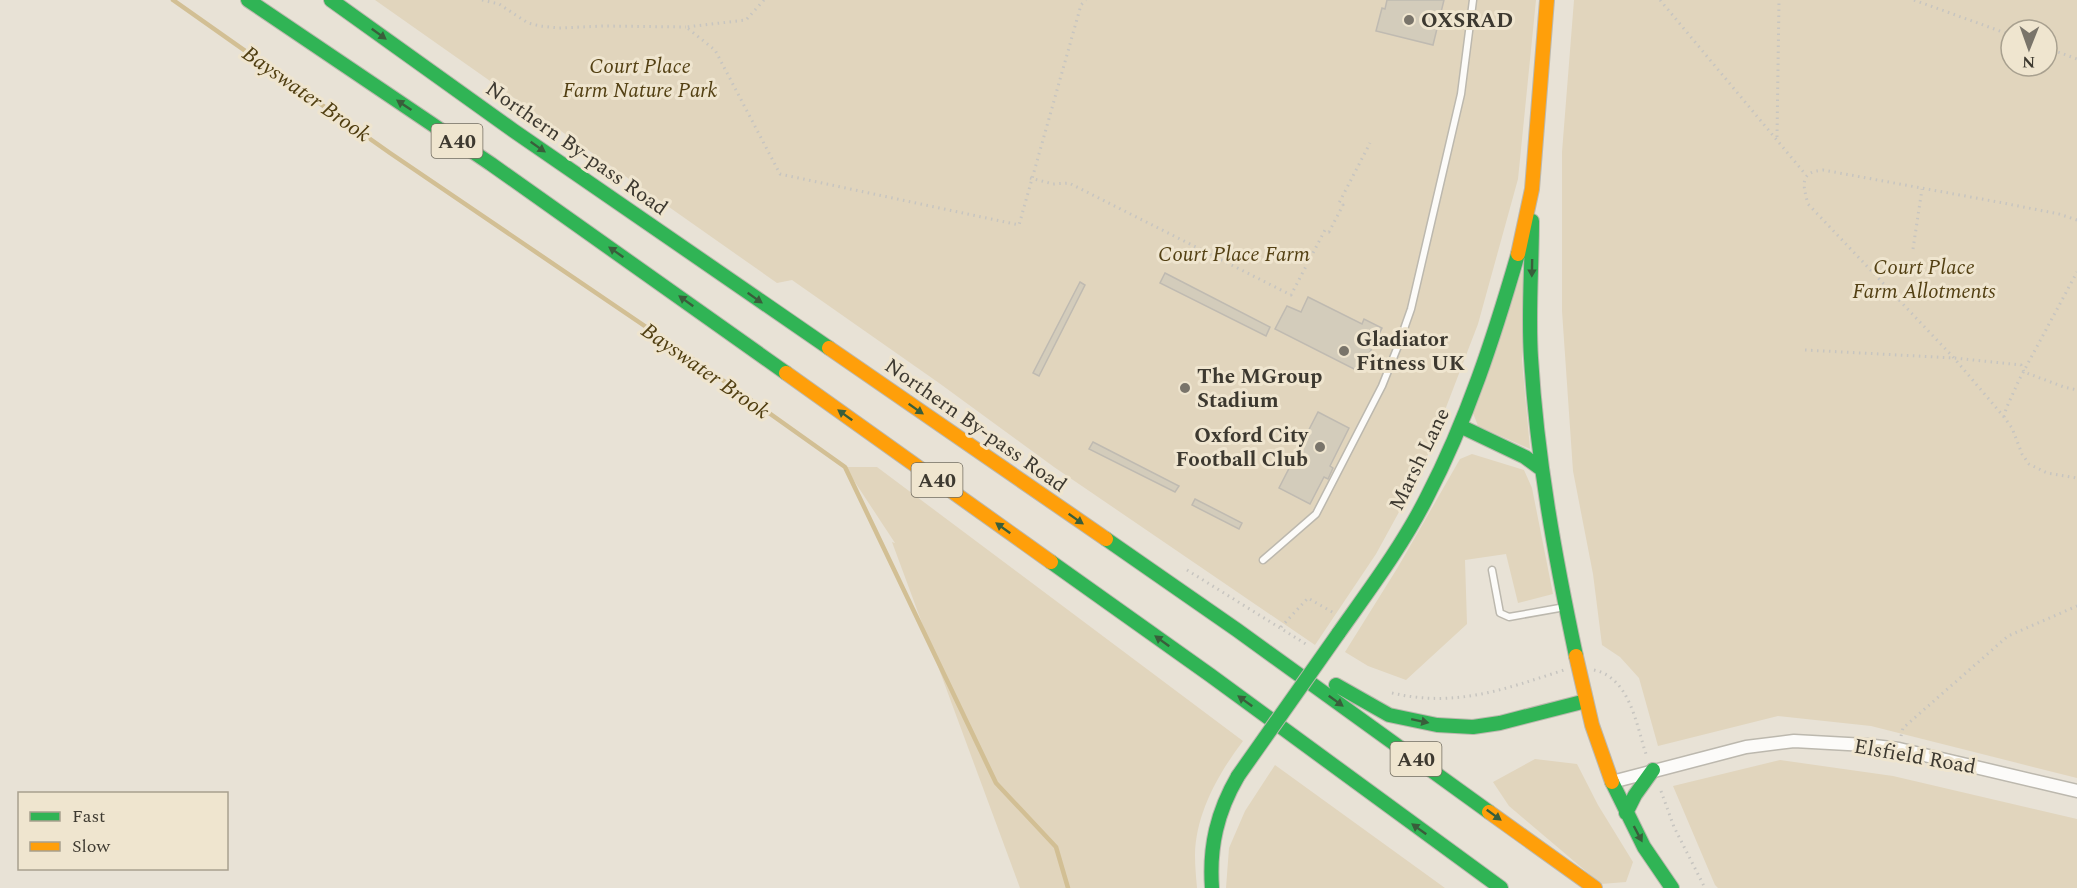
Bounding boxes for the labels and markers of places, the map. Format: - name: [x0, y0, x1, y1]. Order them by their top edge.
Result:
- place label: OXSRAD: [1421, 5, 1513, 37]
- marker: OXSRAD: [1402, 13, 1416, 27]
- place label: Gladiator Fitness UK: [1356, 324, 1466, 380]
- marker: Gladiator Fitness UK: [1337, 344, 1351, 358]
- place label: The MGroup Stadium: [1197, 361, 1322, 417]
- marker: The MGroup Stadium: [1178, 381, 1192, 395]
- place label: Oxford City Football Club: [1176, 420, 1309, 476]
- marker: Oxford City Football Club: [1313, 440, 1327, 454]

